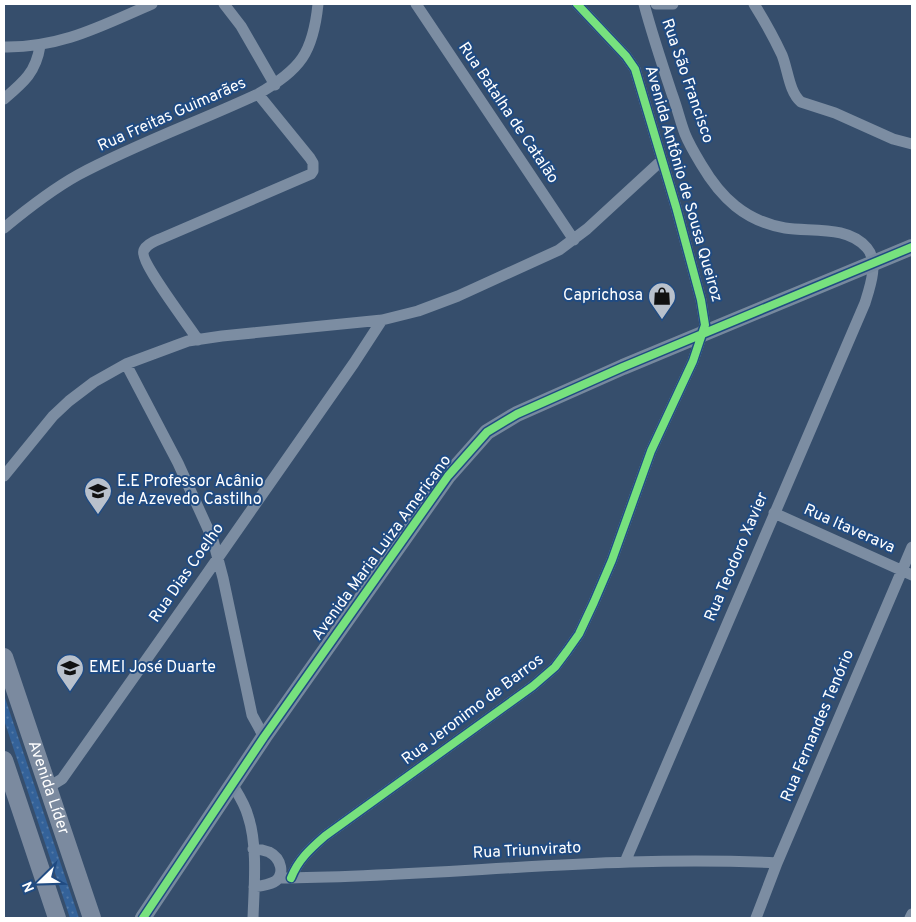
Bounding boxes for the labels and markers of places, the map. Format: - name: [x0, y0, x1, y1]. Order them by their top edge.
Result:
- shop icon: Caprichosa: [647, 281, 677, 320]
- place label: Caprichosa: [563, 286, 643, 306]
- place label: E.E Professor Acânio de Azevedo Castilho: [117, 472, 264, 510]
- school or university icon: E.E Professor Acânio de Azevedo Castilho: [83, 476, 113, 515]
- school or university icon: EMEI José Duarte: [55, 653, 85, 692]
- place label: EMEI José Duarte: [89, 658, 216, 678]

